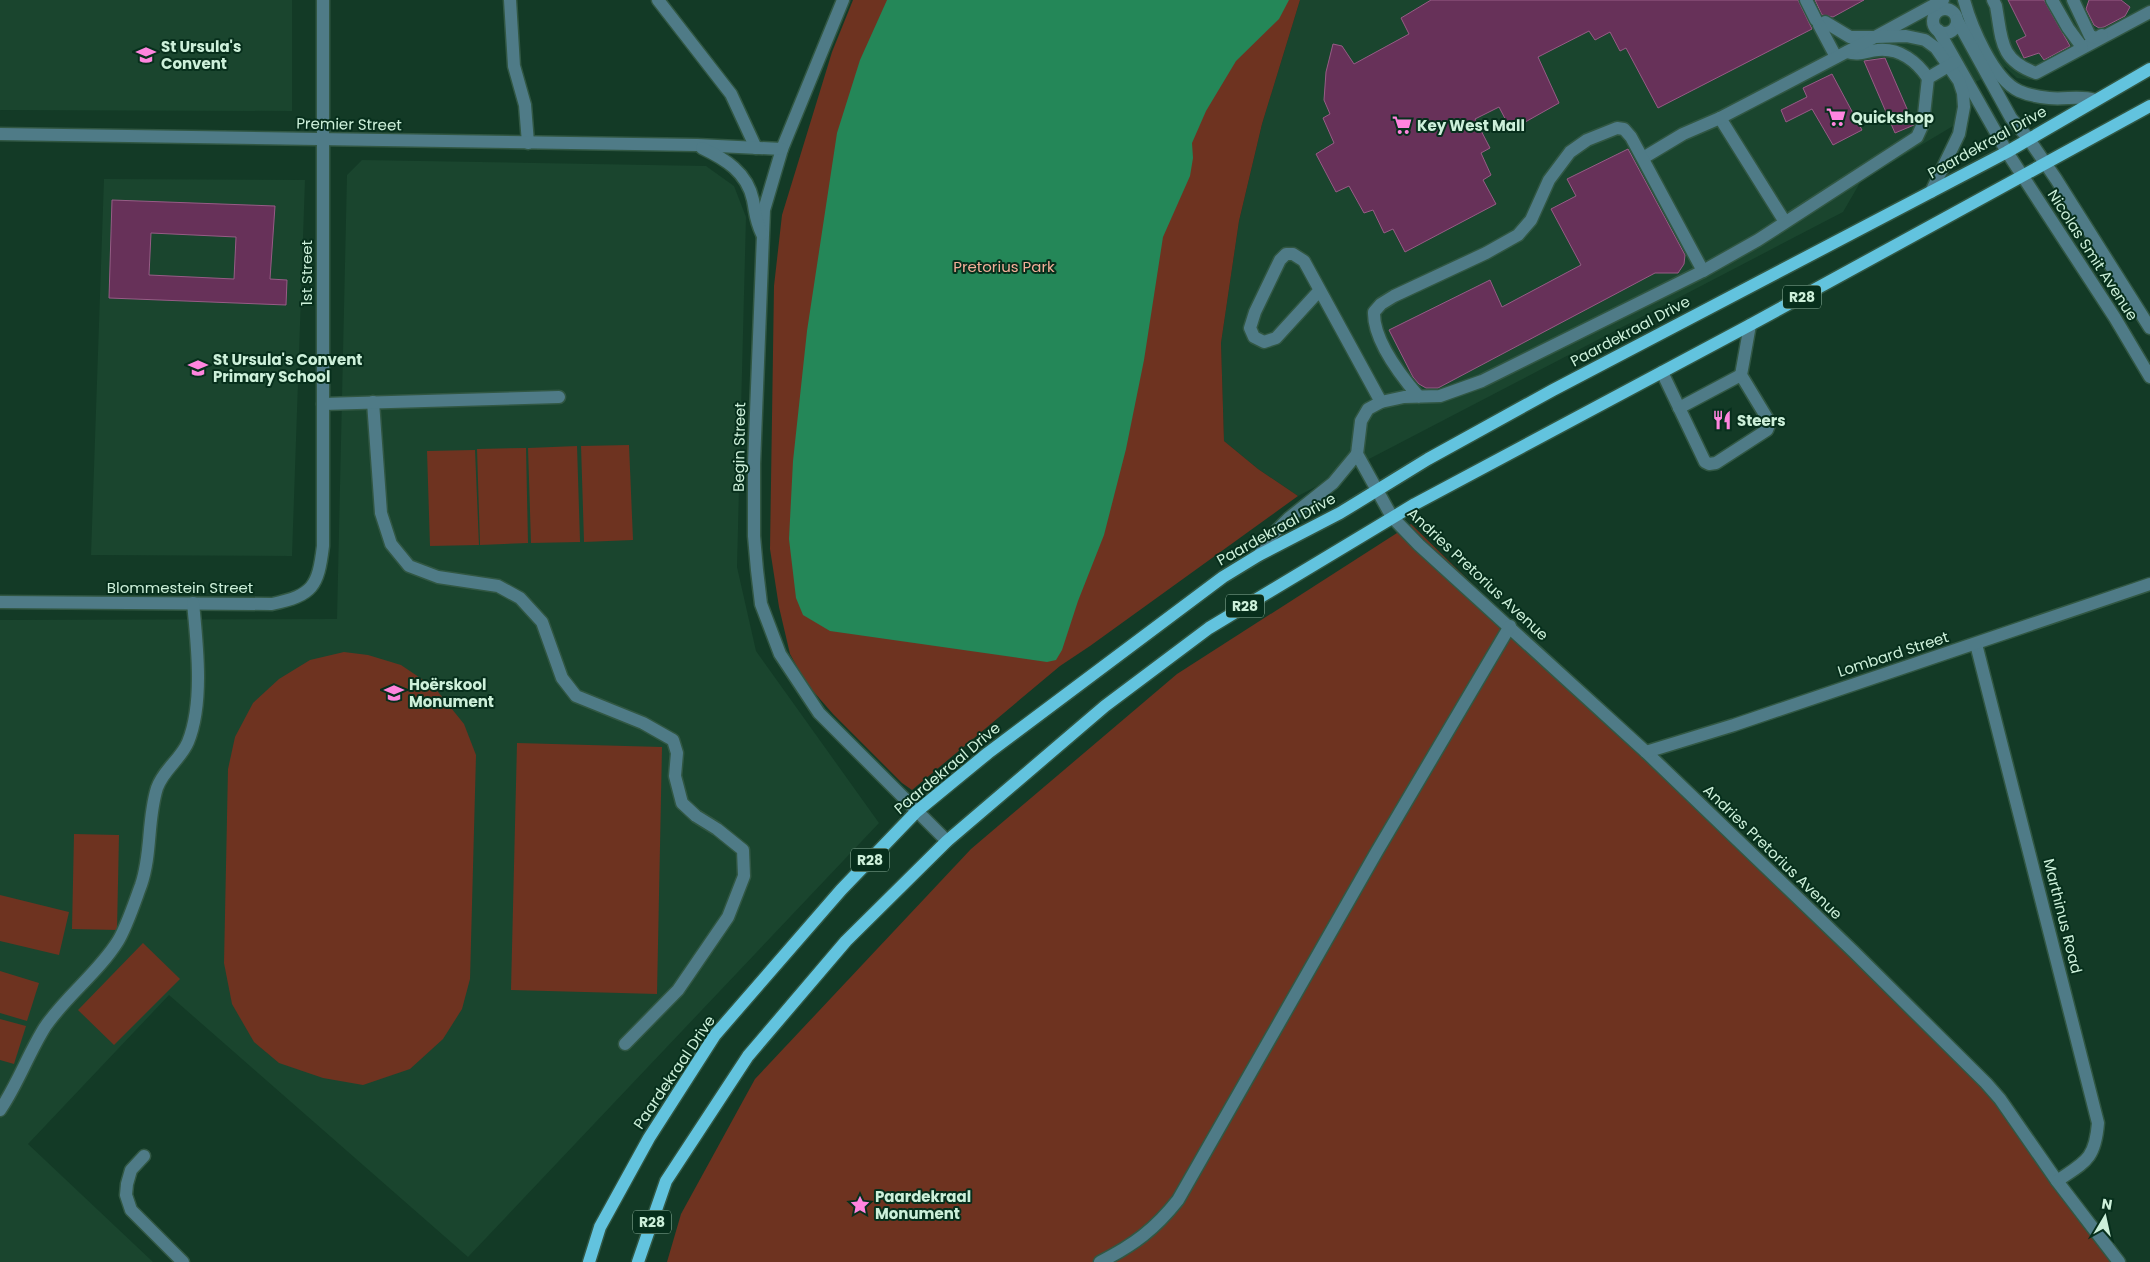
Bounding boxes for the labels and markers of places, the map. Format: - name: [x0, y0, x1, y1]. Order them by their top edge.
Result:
- place label: St Ursula's Convent: [161, 36, 241, 74]
- school or university icon: St Ursula's Convent: [135, 44, 157, 66]
- supermarket icon: Quickshop: [1825, 106, 1847, 128]
- place label: Quickshop: [1851, 107, 1934, 128]
- supermarket icon: Key West Mall: [1391, 114, 1413, 136]
- place label: Key West Mall: [1417, 115, 1525, 136]
- place label: St Ursula's Convent Primary School: [213, 349, 362, 387]
- school or university icon: St Ursula's Convent Primary School: [187, 357, 209, 379]
- restaurant icon: Steers: [1711, 409, 1733, 431]
- place label: Steers: [1737, 410, 1786, 431]
- place label: Hoërskool Monument: [409, 674, 494, 712]
- school or university icon: Hoërskool Monument: [383, 682, 405, 704]
- place label: Paardekraal Monument: [875, 1186, 971, 1224]
- place icon: Paardekraal Monument: [849, 1194, 871, 1216]

